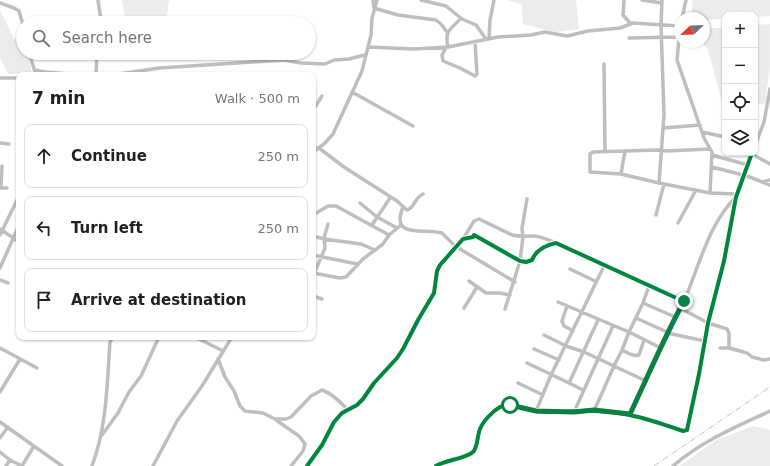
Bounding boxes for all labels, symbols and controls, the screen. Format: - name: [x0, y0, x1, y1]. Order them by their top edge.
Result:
- north arrow: [674, 12, 710, 48]
- map controls: [722, 12, 758, 156]
- button: +: [722, 12, 758, 48]
- search box: [16, 16, 316, 60]
- icon: search: [30, 27, 52, 49]
- text: Search here: [62, 29, 152, 47]
- button: −: [722, 48, 758, 84]
- button: locate: [722, 84, 758, 120]
- text: 7 min: [32, 88, 85, 108]
- text: Walk · 500 m: [215, 91, 300, 106]
- button: layers: [722, 120, 758, 156]
- icon: ahead: [33, 145, 55, 167]
- text: Continue: [71, 147, 147, 165]
- text: 250 m: [257, 149, 299, 164]
- icon: left: [33, 217, 55, 239]
- text: Turn left: [71, 219, 143, 237]
- text: 250 m: [257, 221, 299, 236]
- icon: arrive: [33, 289, 55, 311]
- text: Arrive at destination: [71, 291, 246, 309]
- route end: [675, 292, 693, 310]
- route start: [501, 396, 519, 414]

